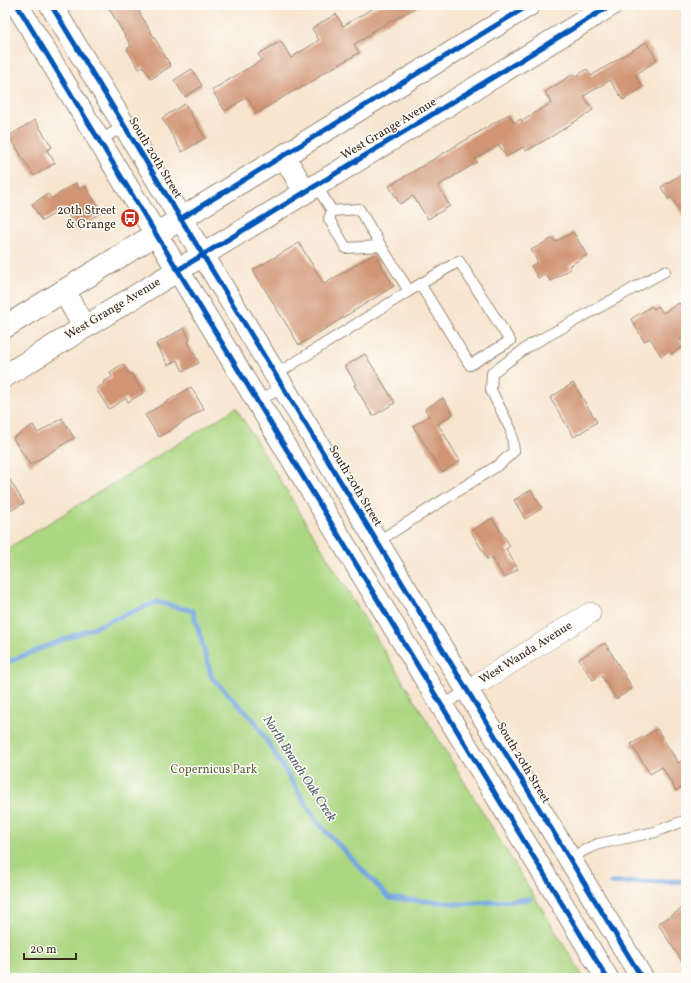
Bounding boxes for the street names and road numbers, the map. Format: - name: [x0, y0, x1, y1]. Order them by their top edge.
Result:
- street label: West Grange Avenue: [338, 94, 440, 164]
- street label: South 20th Street: [124, 114, 186, 202]
- street label: West Grange Avenue: [62, 274, 164, 344]
- street label: South 20th Street: [324, 442, 386, 530]
- street label: West Wanda Avenue: [476, 618, 576, 688]
- street label: South 20th Street: [492, 719, 554, 807]

